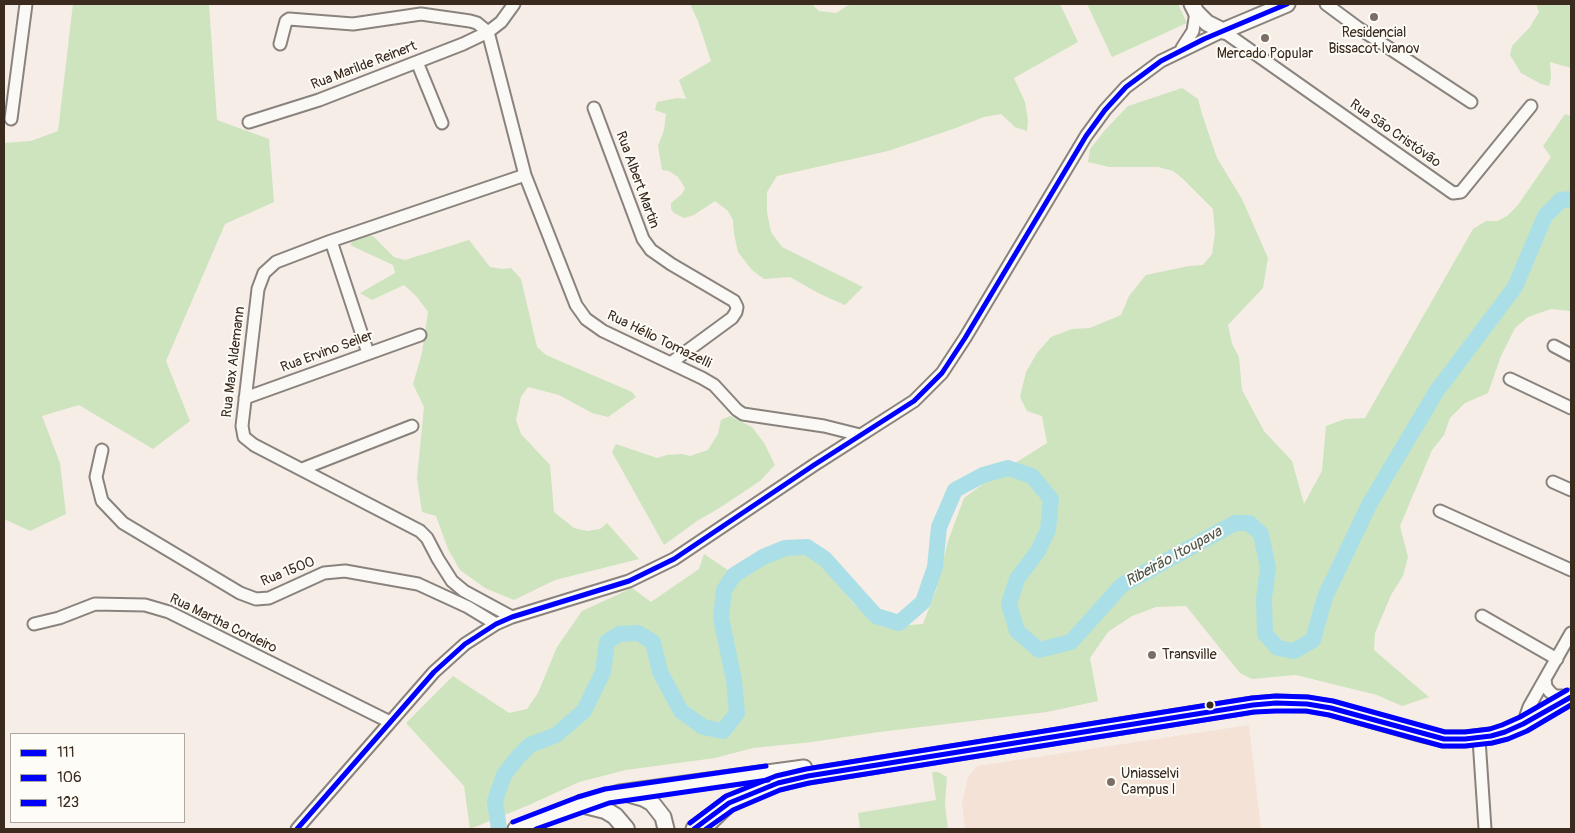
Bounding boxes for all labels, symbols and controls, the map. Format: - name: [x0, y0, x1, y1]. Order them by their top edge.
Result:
- marker: Residencial Bissacot Ivanov: [1368, 11, 1380, 23]
- place label: Residencial Bissacot Ivanov: [1328, 25, 1420, 58]
- marker: Mercado Popular: [1259, 32, 1271, 44]
- street label: Rua Marilde Reinert: [309, 38, 419, 94]
- place label: Mercado Popular: [1217, 46, 1313, 62]
- street label: Rua São Cristóvão: [1346, 96, 1444, 172]
- street label: Rua Albert Martin: [612, 129, 662, 231]
- street label: Rua Max Aldemann: [219, 305, 249, 419]
- street label: Rua Hélio Tomazelli: [604, 307, 714, 373]
- street label: Rua Ervino Seiler: [278, 327, 376, 377]
- water label: Ribeirão Itoupava: [1123, 523, 1225, 591]
- street label: Rua 1500: [258, 554, 318, 590]
- street label: Rua Martha Cordeiro: [166, 591, 280, 657]
- place label: Transville: [1162, 647, 1217, 663]
- marker: Transville: [1146, 649, 1158, 661]
- unlabelled marker: [1205, 700, 1215, 710]
- legend: [10, 733, 185, 823]
- text: 111: [57, 743, 75, 762]
- place label: Uniasselvi Campus I: [1121, 766, 1179, 799]
- text: 106: [57, 768, 82, 787]
- marker: Uniasselvi Campus I: [1105, 776, 1117, 788]
- text: 123: [57, 793, 79, 812]

